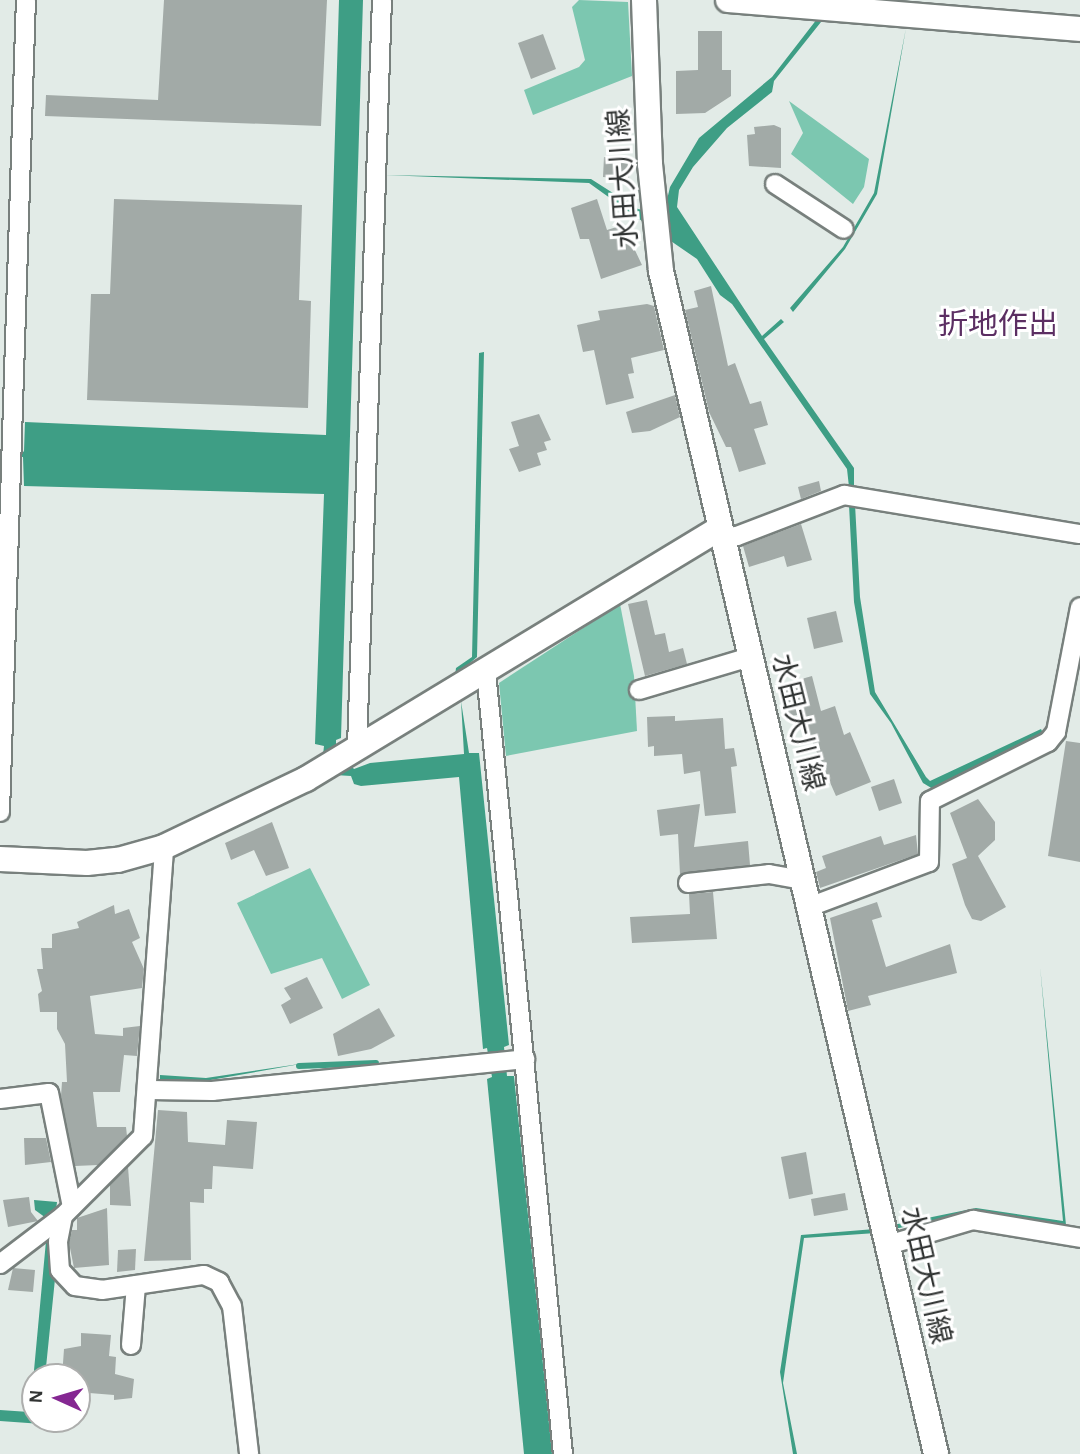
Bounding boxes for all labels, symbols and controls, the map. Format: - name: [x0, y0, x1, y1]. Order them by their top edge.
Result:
- street label: 水田大川線: [602, 107, 646, 249]
- district label: 折地作出: [938, 307, 1058, 343]
- street label: 水田大川線: [764, 651, 830, 795]
- street label: 水田大川線: [893, 1204, 957, 1348]
- north arrow: [21, 1363, 91, 1433]
- text: N: [27, 1389, 46, 1404]

